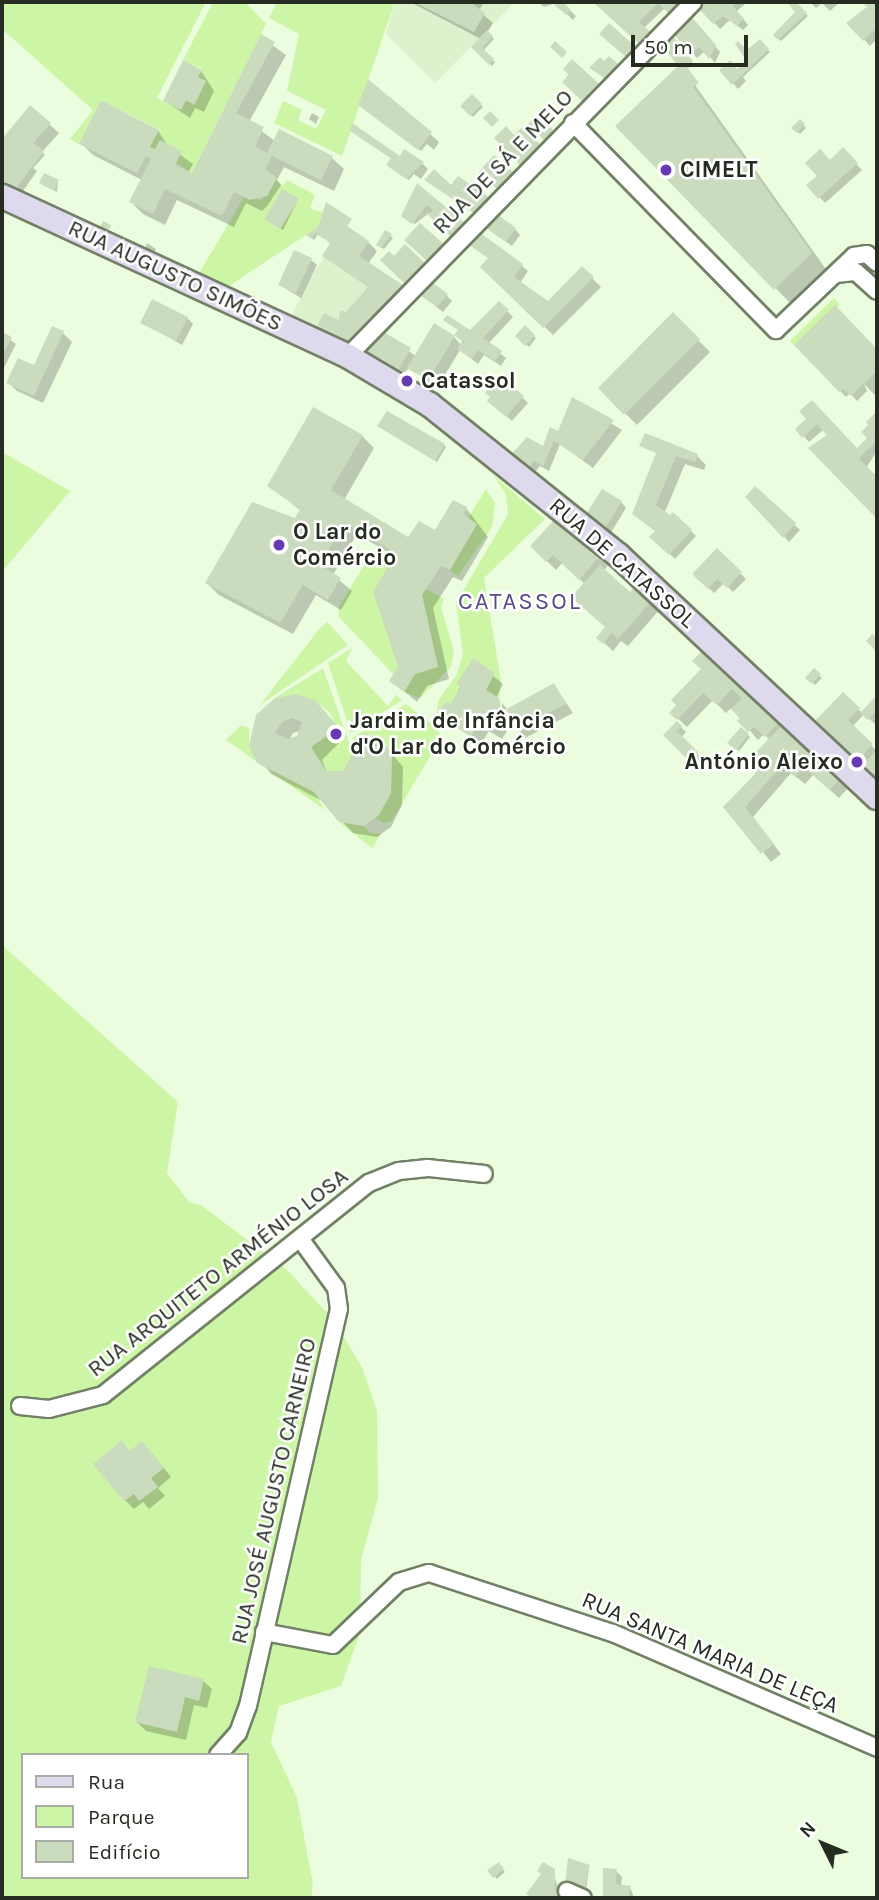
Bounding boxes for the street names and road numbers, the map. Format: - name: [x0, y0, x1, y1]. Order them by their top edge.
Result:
- street label: RUA DE SÁ E MELO: [427, 84, 579, 240]
- street label: RUA AUGUSTO SIMÕES: [64, 214, 286, 338]
- street label: RUA DE CATASSOL: [543, 492, 701, 634]
- street label: RUA ARQUITETO ARMÉNIO LOSA: [82, 1163, 354, 1383]
- street label: RUA JOSÉ AUGUSTO CARNEIRO: [225, 1335, 323, 1647]
- street label: RUA SANTA MARIA DE LEÇA: [577, 1586, 843, 1720]

